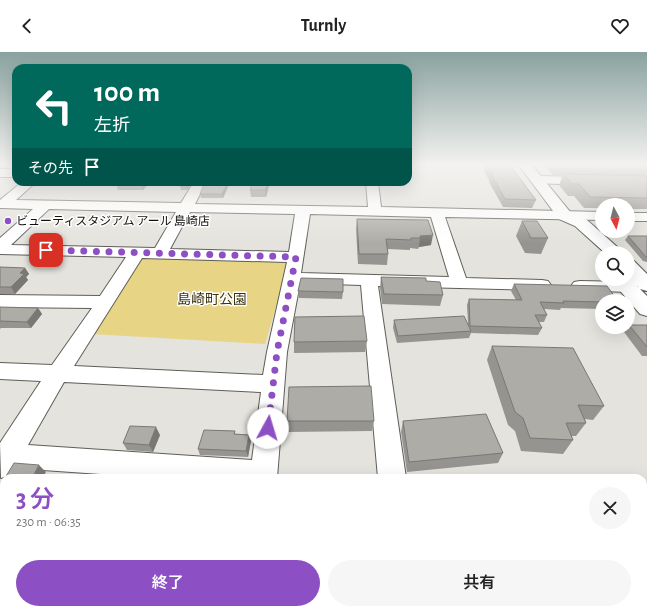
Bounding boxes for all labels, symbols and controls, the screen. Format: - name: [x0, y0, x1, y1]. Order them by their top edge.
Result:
- icon: back: [16, 15, 38, 37]
- icon: heart: [609, 15, 631, 37]
- text: Turnly: [301, 17, 346, 35]
- text: 100 m: [94, 79, 160, 107]
- icon: left: [28, 80, 80, 132]
- text: 左折: [94, 117, 130, 135]
- icon: arrive: [81, 156, 103, 178]
- text: その先: [28, 161, 73, 176]
- north arrow: [595, 198, 635, 238]
- map controls: [595, 198, 635, 334]
- place label: ビューティスタジアム アール 島崎店: [16, 214, 210, 227]
- marker: ビューティスタジアム アール 島崎店: [3, 216, 13, 226]
- pin: [29, 233, 63, 267]
- icon: arrive: [35, 239, 57, 261]
- button: search: [595, 246, 635, 286]
- park label: 島崎町公園: [177, 292, 247, 307]
- button: layers: [595, 294, 635, 334]
- position arrow: [247, 407, 289, 449]
- button: close: [589, 487, 631, 529]
- text: 3 分: [16, 488, 54, 512]
- text: 230 m · 06:35: [16, 516, 81, 529]
- button: 終了: [16, 560, 320, 606]
- button: 共有: [328, 560, 631, 606]

